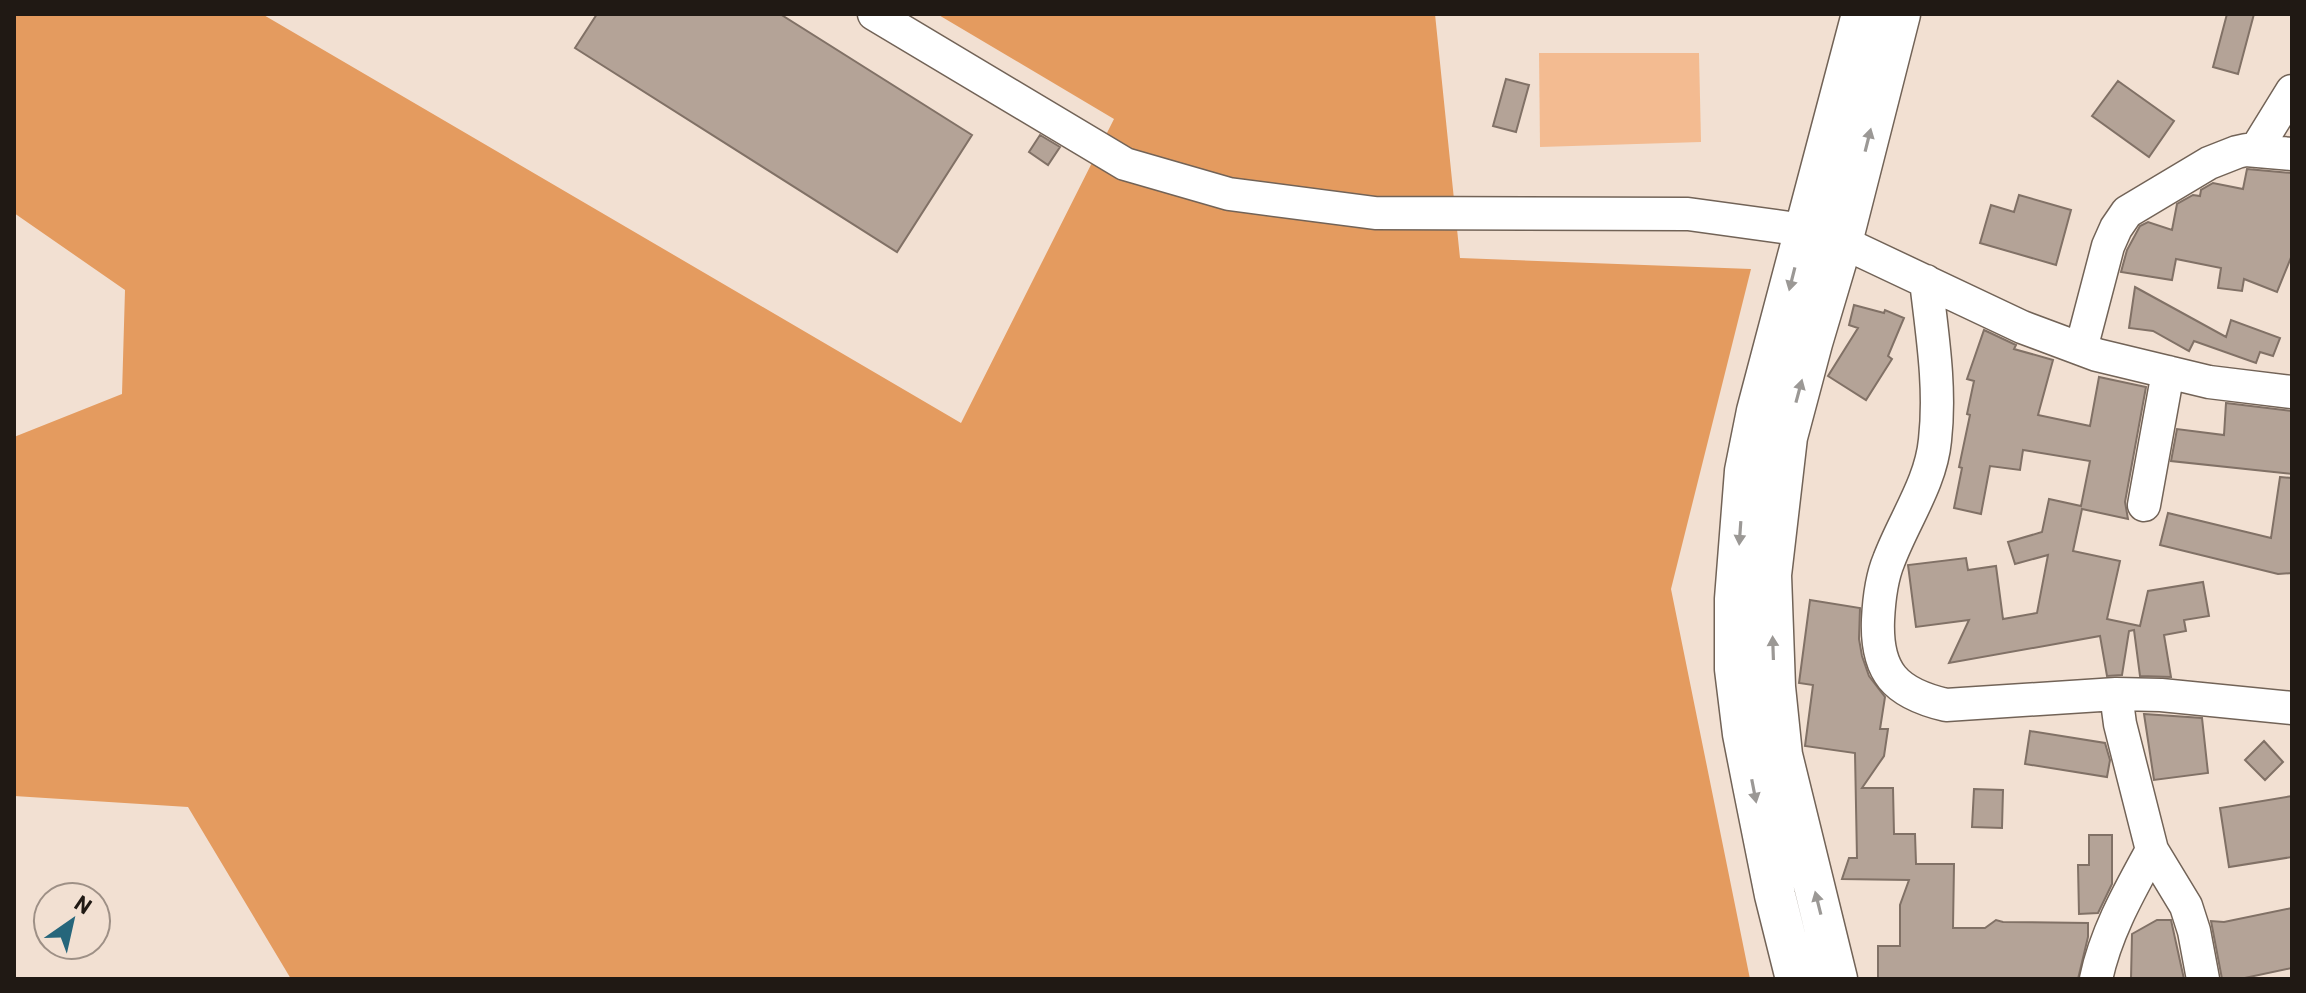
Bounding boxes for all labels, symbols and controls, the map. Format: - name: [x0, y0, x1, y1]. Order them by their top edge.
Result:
- one-way arrow: [1862, 127, 1874, 152]
- one-way arrow: [1785, 267, 1798, 292]
- one-way arrow: [1794, 378, 1806, 403]
- one-way arrow: [1733, 521, 1746, 546]
- one-way arrow: [1767, 635, 1780, 660]
- one-way arrow: [1748, 779, 1761, 804]
- north arrow: [32, 881, 112, 961]
- text: N: [70, 889, 97, 918]
- one-way arrow: [1812, 891, 1824, 916]

